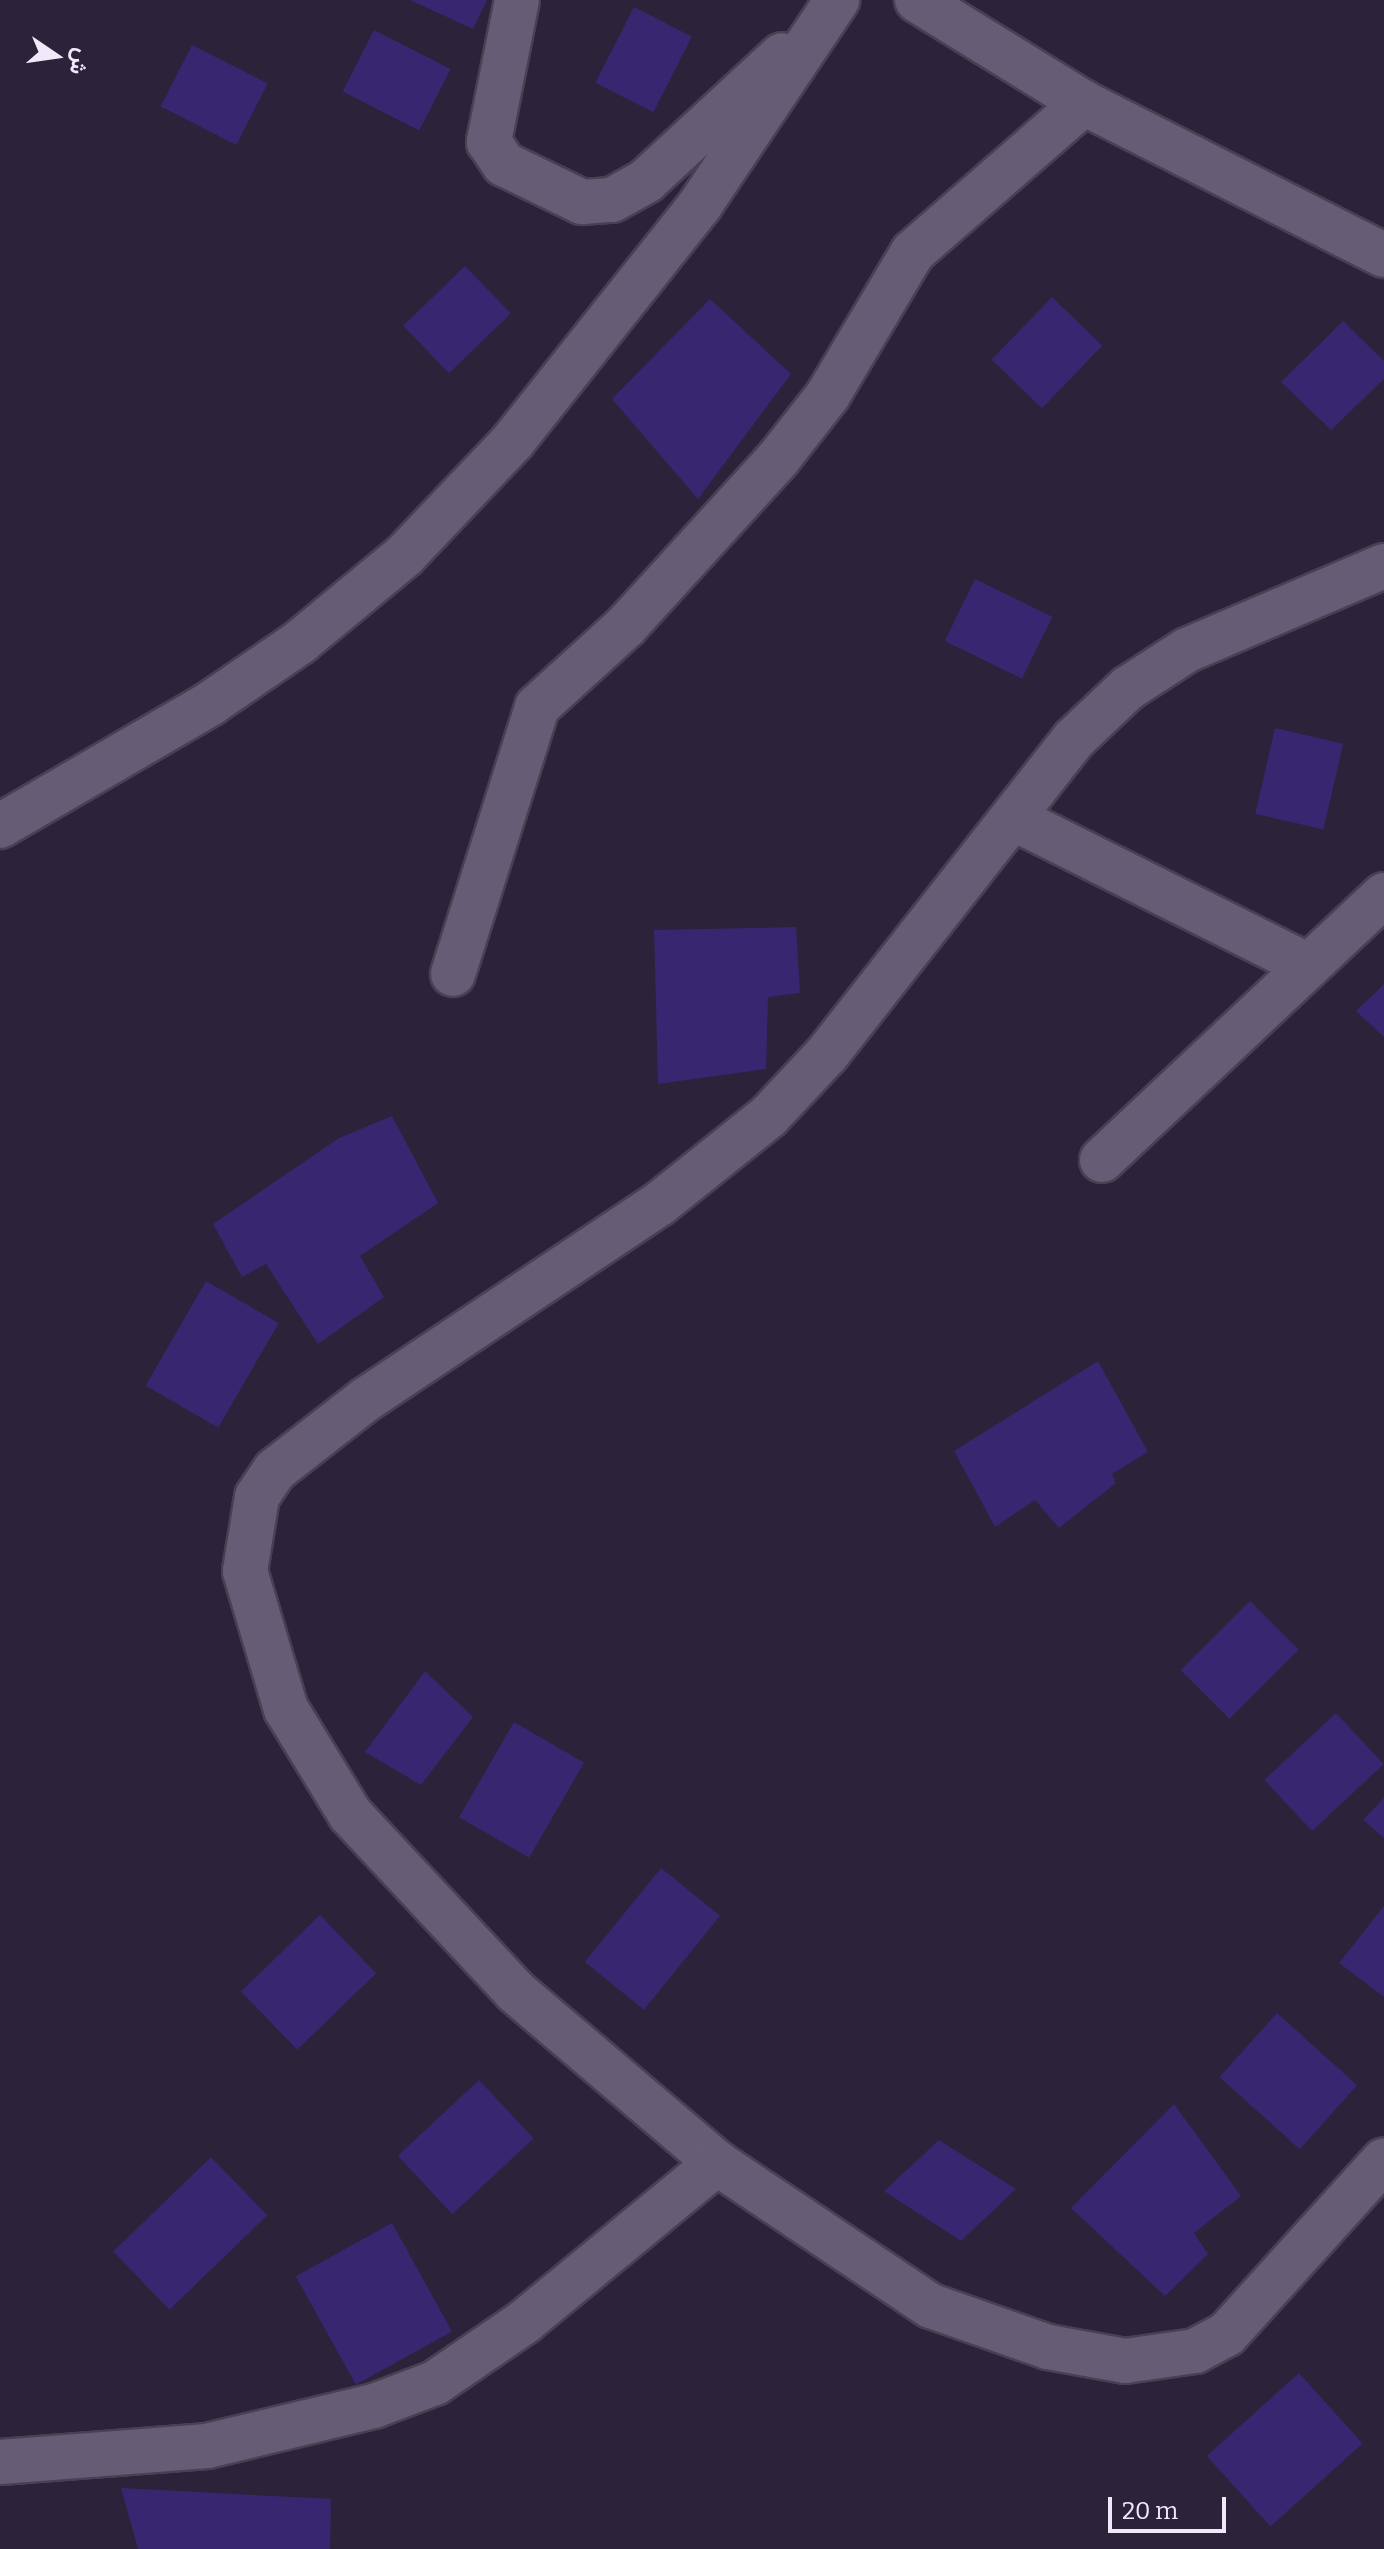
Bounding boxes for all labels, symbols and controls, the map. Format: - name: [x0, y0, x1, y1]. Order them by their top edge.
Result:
- north arrow: [16, 16, 96, 96]
- text: ش: [64, 46, 96, 77]
- scale bar: [1112, 2481, 1230, 2531]
- text: 20 m: [1122, 2497, 1178, 2525]

